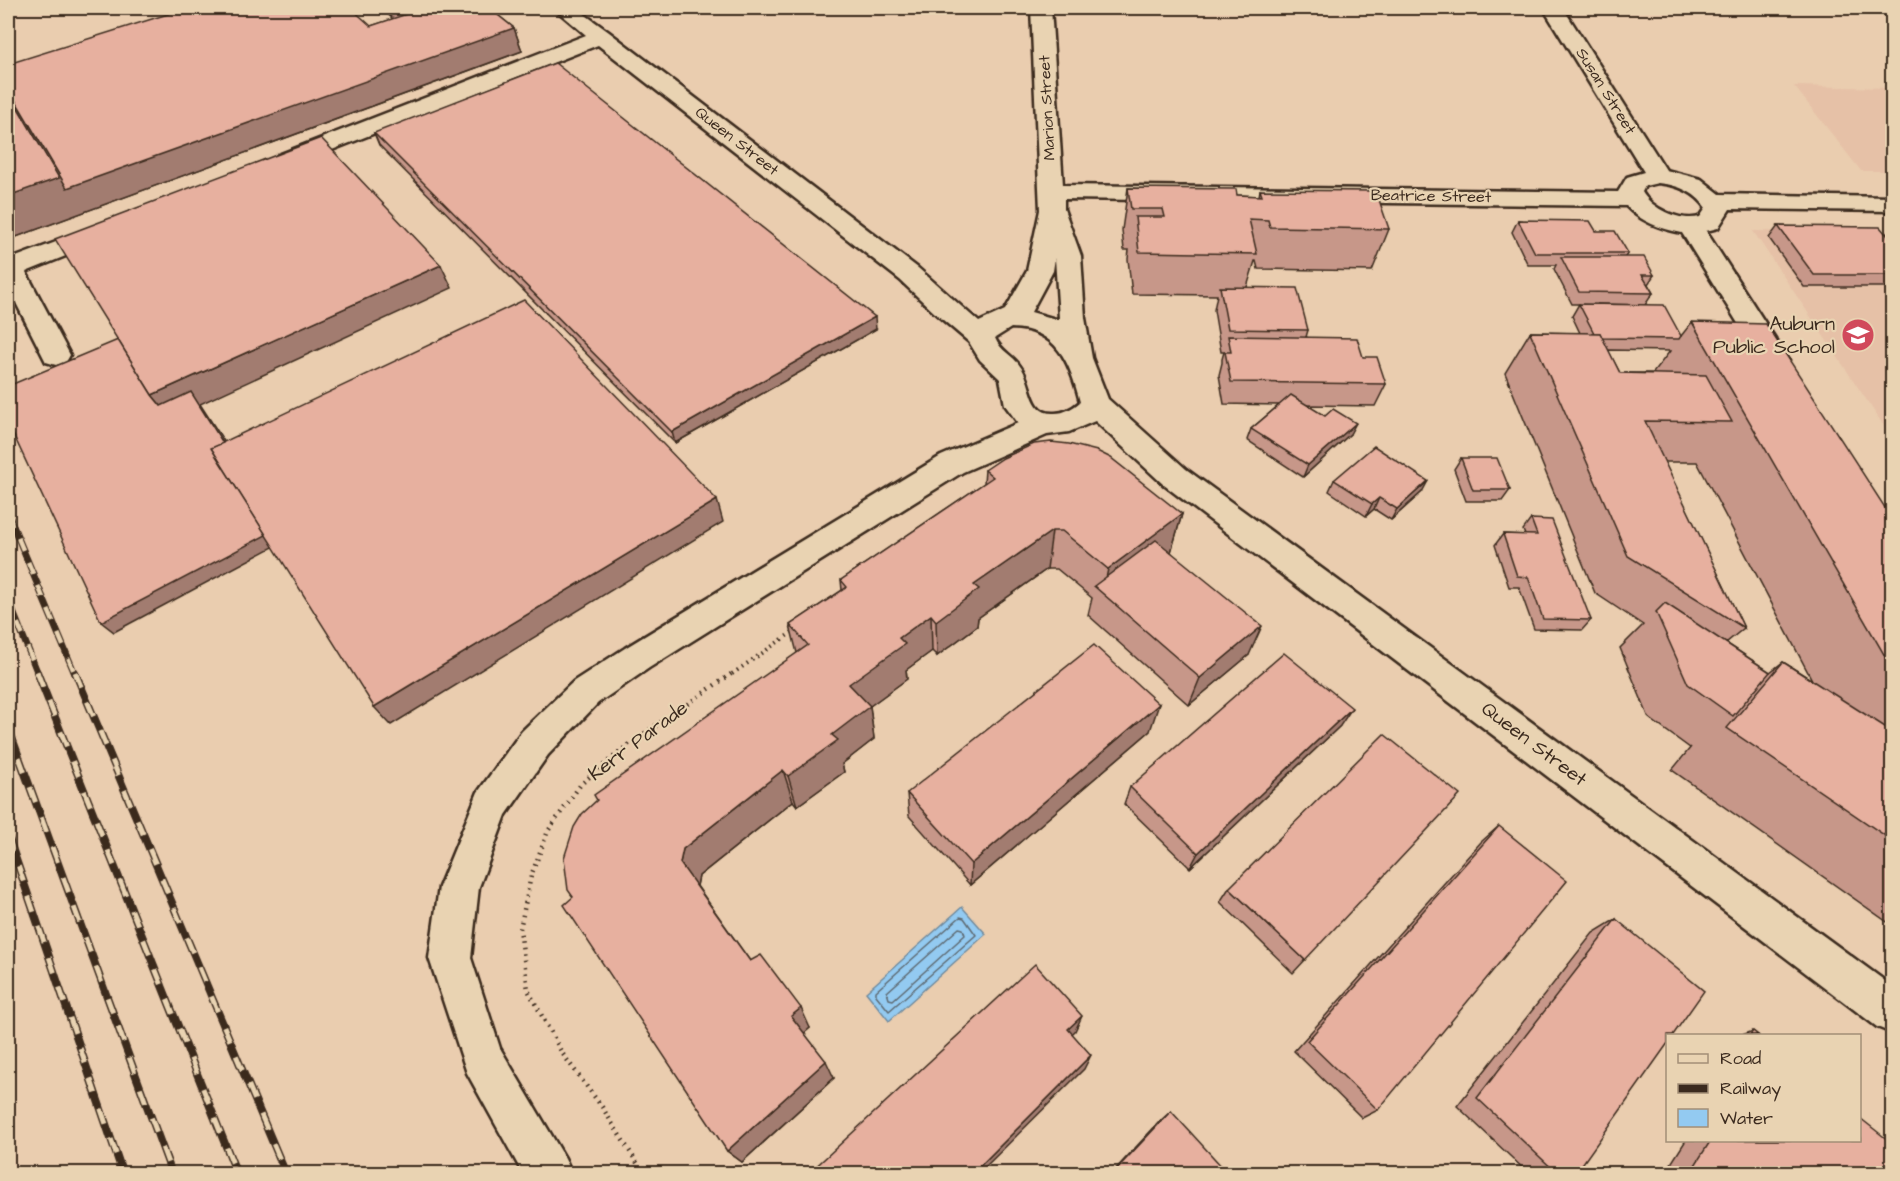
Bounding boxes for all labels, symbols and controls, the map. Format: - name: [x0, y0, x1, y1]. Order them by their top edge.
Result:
- street label: Susan Street: [1571, 43, 1642, 139]
- street label: Marion Street: [1033, 54, 1061, 161]
- street label: Queen Street: [691, 101, 784, 181]
- street label: Beatrice Street: [1371, 184, 1492, 208]
- place label: Auburn Public School: [1713, 310, 1835, 361]
- school or university icon: Auburn Public School: [1840, 317, 1876, 353]
- street label: Kerr Parade: [582, 694, 694, 788]
- street label: Queen Street: [1475, 695, 1593, 793]
- legend: [1666, 1034, 1861, 1142]
- text: Road: [1720, 1046, 1761, 1071]
- text: Railway: [1720, 1076, 1781, 1102]
- text: Water: [1720, 1106, 1773, 1131]

